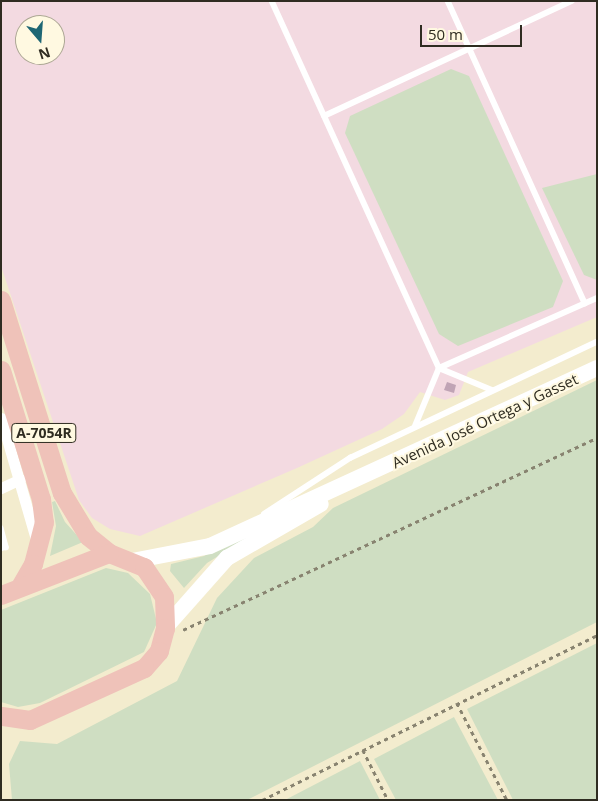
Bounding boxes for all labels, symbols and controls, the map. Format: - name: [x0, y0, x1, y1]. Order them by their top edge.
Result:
- north arrow: [15, 15, 65, 65]
- scale bar: [423, 15, 526, 47]
- text: 50 m: [428, 24, 463, 44]
- text: N: [36, 43, 53, 65]
- street label: Avenida José Ortega y Gasset: [389, 370, 581, 472]
- road number: A-7054R: [10, 422, 78, 444]

